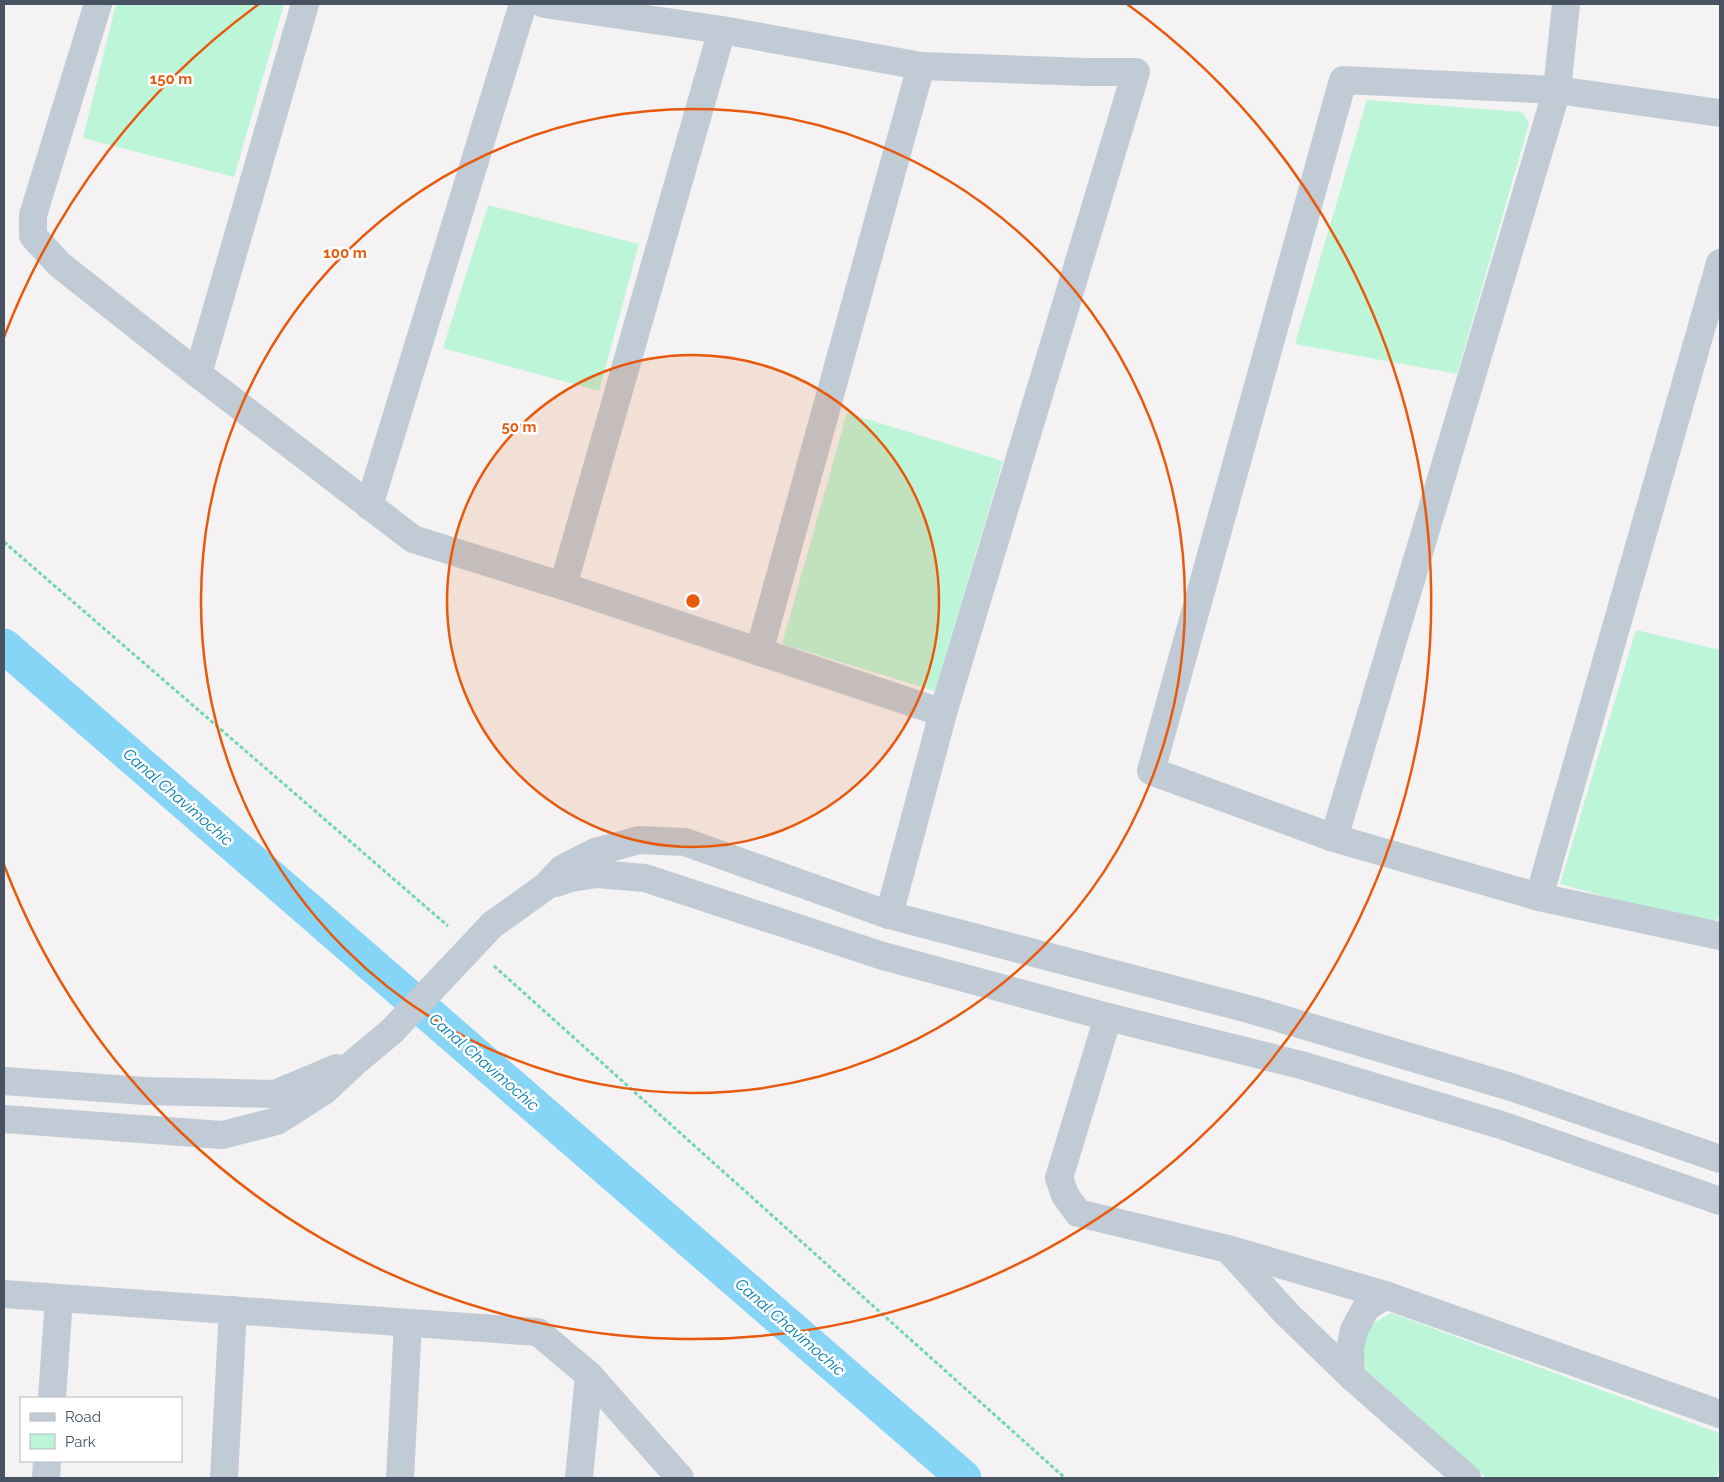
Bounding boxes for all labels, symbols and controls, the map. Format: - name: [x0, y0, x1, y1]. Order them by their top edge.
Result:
- text: 150 m: [150, 70, 192, 88]
- text: 100 m: [323, 244, 367, 262]
- text: 50 m: [501, 418, 537, 436]
- centre of rings: [684, 592, 702, 610]
- water label: Canal Chavimochic: [119, 744, 237, 850]
- water label: Canal Chavimochic: [425, 1009, 543, 1115]
- water label: Canal Chavimochic: [731, 1274, 849, 1380]
- legend: [20, 1397, 182, 1462]
- text: Road: [65, 1408, 101, 1426]
- text: Park: [65, 1433, 96, 1451]

